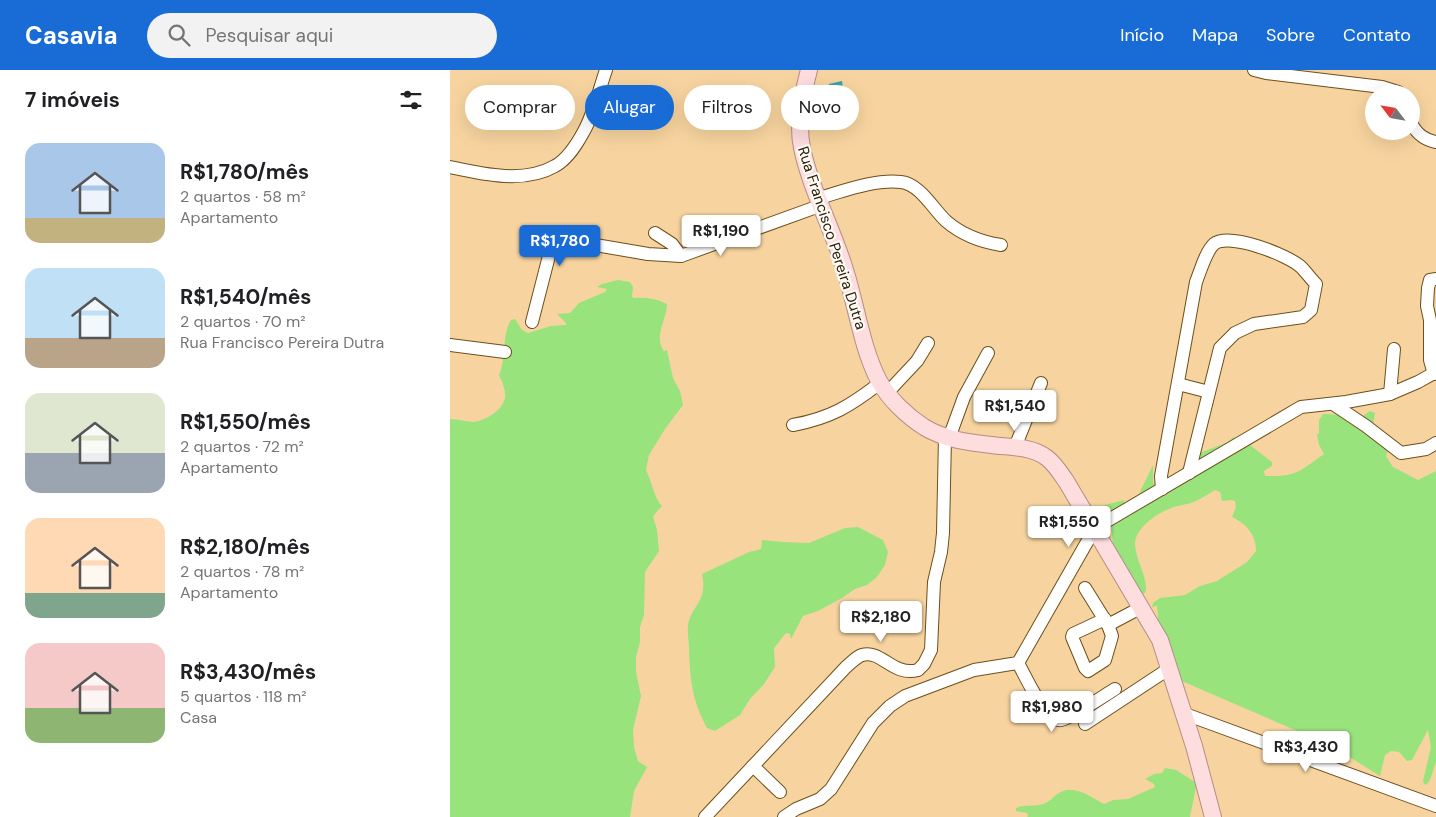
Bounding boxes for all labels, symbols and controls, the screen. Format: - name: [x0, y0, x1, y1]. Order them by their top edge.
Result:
- search box: [147, 13, 497, 58]
- text: Casavia: [25, 20, 117, 51]
- icon: search: [165, 21, 193, 49]
- text: Pesquisar aqui: [205, 23, 333, 48]
- text: Início: [1120, 23, 1164, 47]
- text: Mapa: [1192, 23, 1238, 47]
- text: Sobre: [1266, 23, 1315, 47]
- text: Contato: [1343, 23, 1411, 47]
- chip: Comprar: [465, 85, 575, 130]
- chip: Alugar: [585, 85, 674, 130]
- chip: Filtros: [684, 85, 771, 130]
- chip: Novo: [781, 85, 859, 130]
- north arrow: [1365, 85, 1420, 140]
- map controls: [1365, 85, 1420, 140]
- text: 7 imóveis: [25, 86, 120, 114]
- icon: filters: [397, 86, 425, 114]
- street label: Rua Francisco Pereira Dutra: [793, 144, 871, 332]
- text: R$1,780/mês: [180, 158, 309, 186]
- icon: home: [65, 163, 125, 223]
- text: 2 quartos · 58 m²: [180, 186, 306, 207]
- text: Apartamento: [180, 207, 278, 228]
- pin: R$1,190: [675, 214, 767, 257]
- text: R$1,190: [693, 220, 749, 241]
- pin: R$1,780: [514, 224, 606, 267]
- text: R$1,780: [530, 230, 590, 251]
- text: R$1,540/mês: [180, 283, 312, 311]
- icon: home: [65, 288, 125, 348]
- text: 2 quartos · 70 m²: [180, 311, 306, 332]
- text: Rua Francisco Pereira Dutra: [180, 332, 384, 353]
- pin: R$1,540: [969, 390, 1061, 432]
- text: R$1,540: [984, 395, 1046, 416]
- text: R$1,550/mês: [180, 408, 311, 436]
- icon: home: [65, 413, 125, 473]
- text: 2 quartos · 72 m²: [180, 436, 304, 457]
- text: Apartamento: [180, 457, 278, 478]
- pin: R$1,550: [1023, 506, 1115, 548]
- text: R$1,550: [1039, 511, 1099, 532]
- text: R$2,180/mês: [180, 533, 310, 561]
- icon: home: [65, 538, 125, 598]
- text: 2 quartos · 78 m²: [180, 561, 304, 582]
- text: Apartamento: [180, 582, 278, 603]
- pin: R$2,180: [835, 600, 927, 643]
- text: R$2,180: [851, 606, 911, 627]
- text: R$3,430/mês: [180, 658, 316, 686]
- icon: home: [65, 663, 125, 723]
- text: 5 quartos · 118 m²: [180, 686, 307, 707]
- pin: R$1,980: [1006, 690, 1098, 733]
- text: R$1,980: [1022, 696, 1082, 717]
- text: Casa: [180, 707, 217, 728]
- pin: R$3,430: [1260, 730, 1352, 773]
- text: R$3,430: [1274, 736, 1338, 757]

